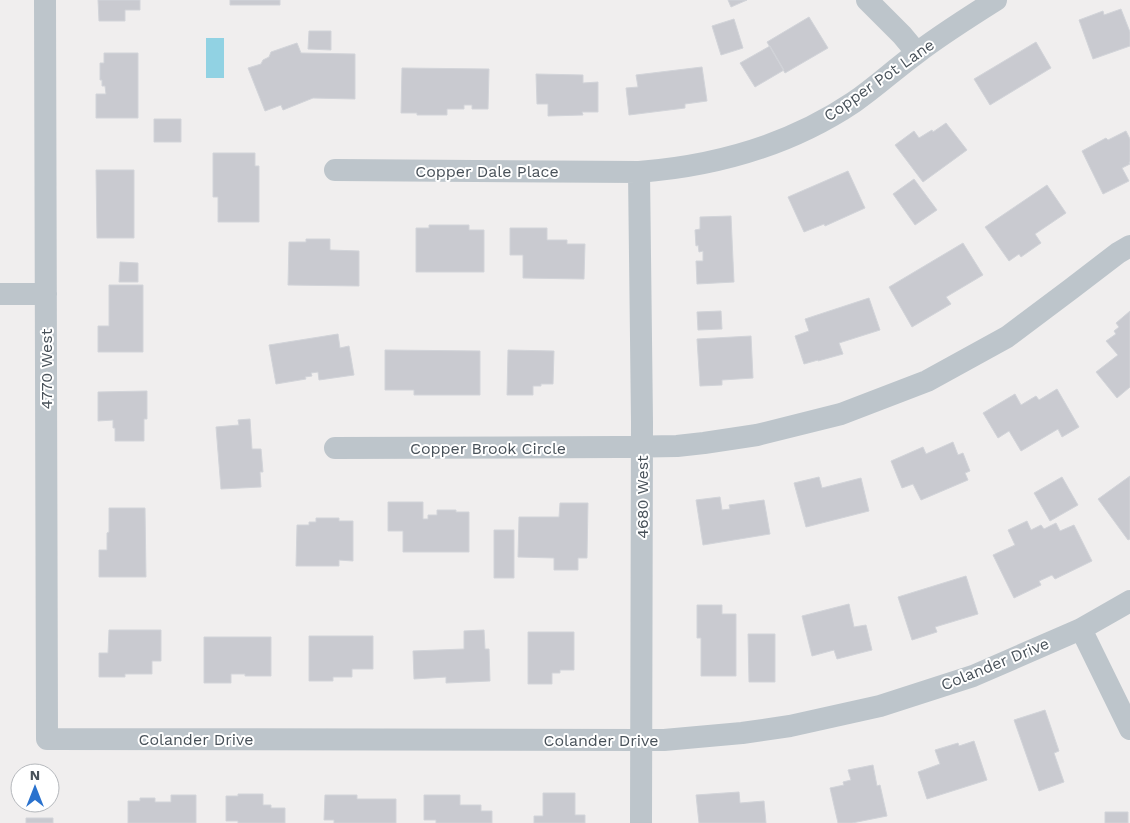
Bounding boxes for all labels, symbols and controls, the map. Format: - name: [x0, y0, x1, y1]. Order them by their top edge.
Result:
- street label: Copper Pot Lane: [820, 35, 938, 125]
- street label: Copper Dale Place: [415, 162, 559, 181]
- street label: 4770 West: [37, 328, 56, 409]
- street label: Copper Brook Circle: [410, 439, 566, 458]
- street label: 4680 West: [633, 455, 652, 539]
- street label: Colander Drive: [938, 634, 1052, 694]
- street label: Colander Drive: [138, 730, 254, 749]
- street label: Colander Drive: [543, 731, 659, 750]
- north arrow: [10, 763, 60, 813]
- text: N: [30, 767, 40, 783]

